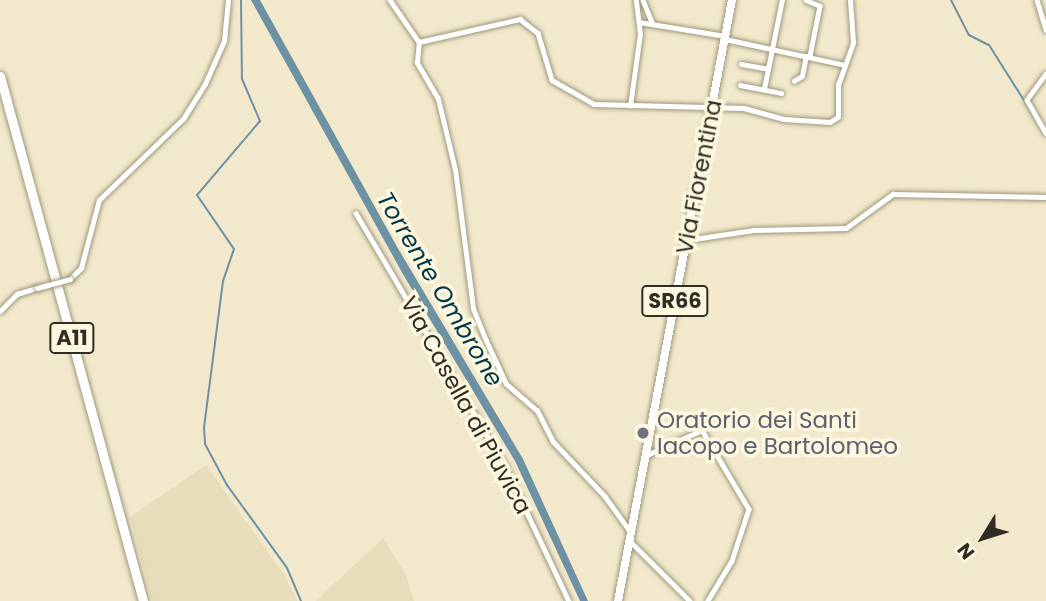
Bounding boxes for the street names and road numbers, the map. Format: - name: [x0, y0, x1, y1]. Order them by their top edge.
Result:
- street label: Via Fiorentina: [671, 97, 727, 257]
- road number: SR66: [640, 284, 710, 318]
- street label: Via Casella di Piuvica: [395, 291, 537, 519]
- road number: A11: [49, 320, 95, 356]

